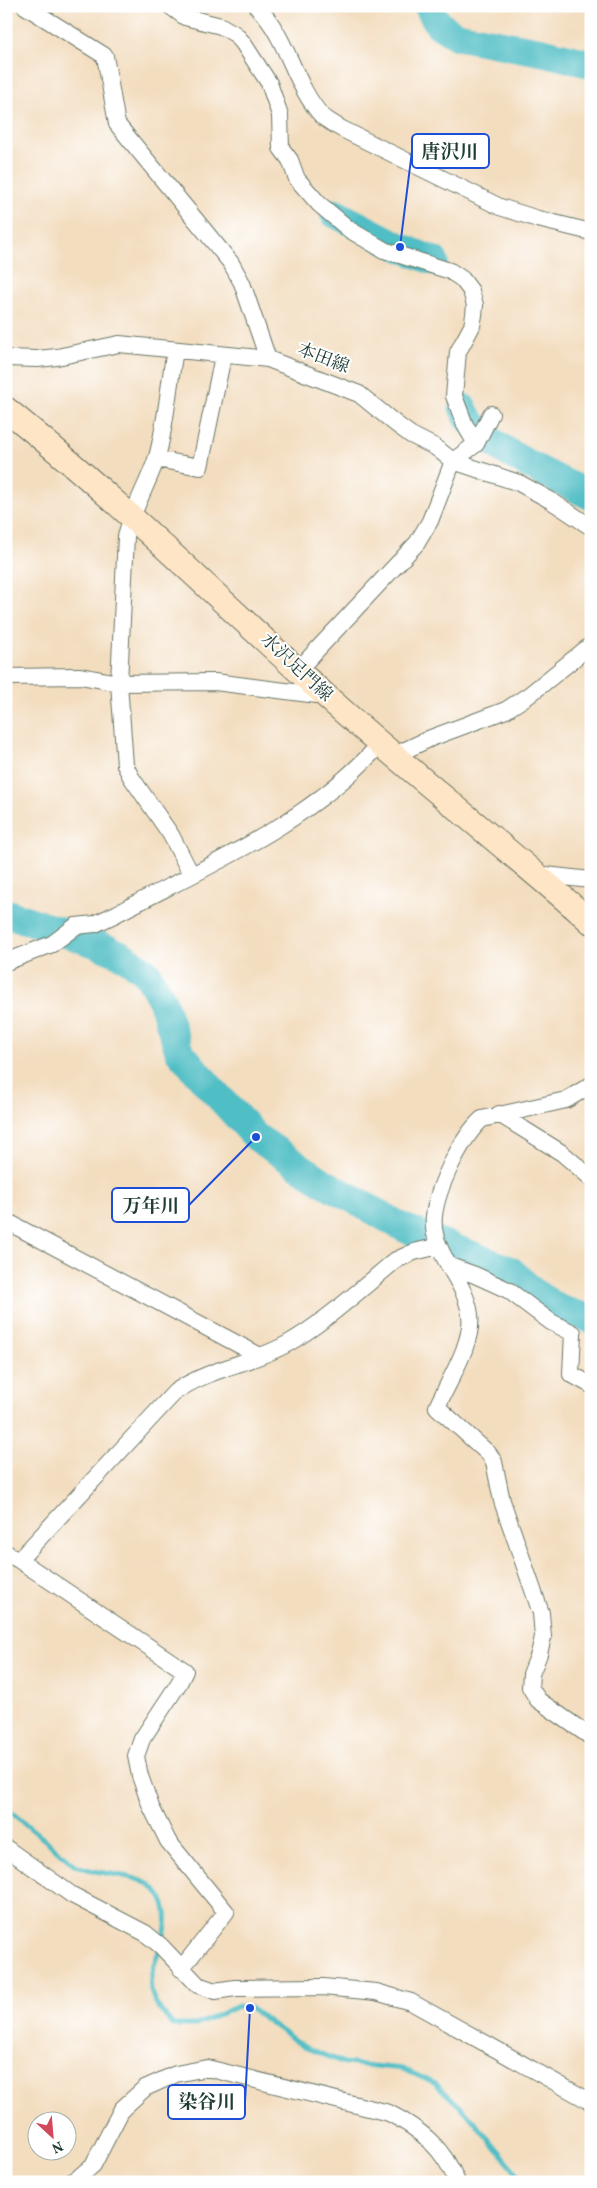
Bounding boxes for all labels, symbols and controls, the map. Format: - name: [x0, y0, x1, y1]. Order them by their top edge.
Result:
- callout: 唐沢川: [412, 134, 489, 168]
- text: 唐沢川: [421, 140, 479, 166]
- street label: 本田線: [293, 338, 353, 380]
- street label: 水沢足門線: [255, 628, 337, 708]
- callout: 万年川: [112, 1188, 189, 1222]
- text: 万年川: [122, 1194, 180, 1220]
- callout: 染谷川: [168, 2085, 245, 2119]
- text: 染谷川: [178, 2090, 236, 2116]
- north arrow: [28, 2110, 78, 2160]
- text: N: [48, 2136, 66, 2157]

